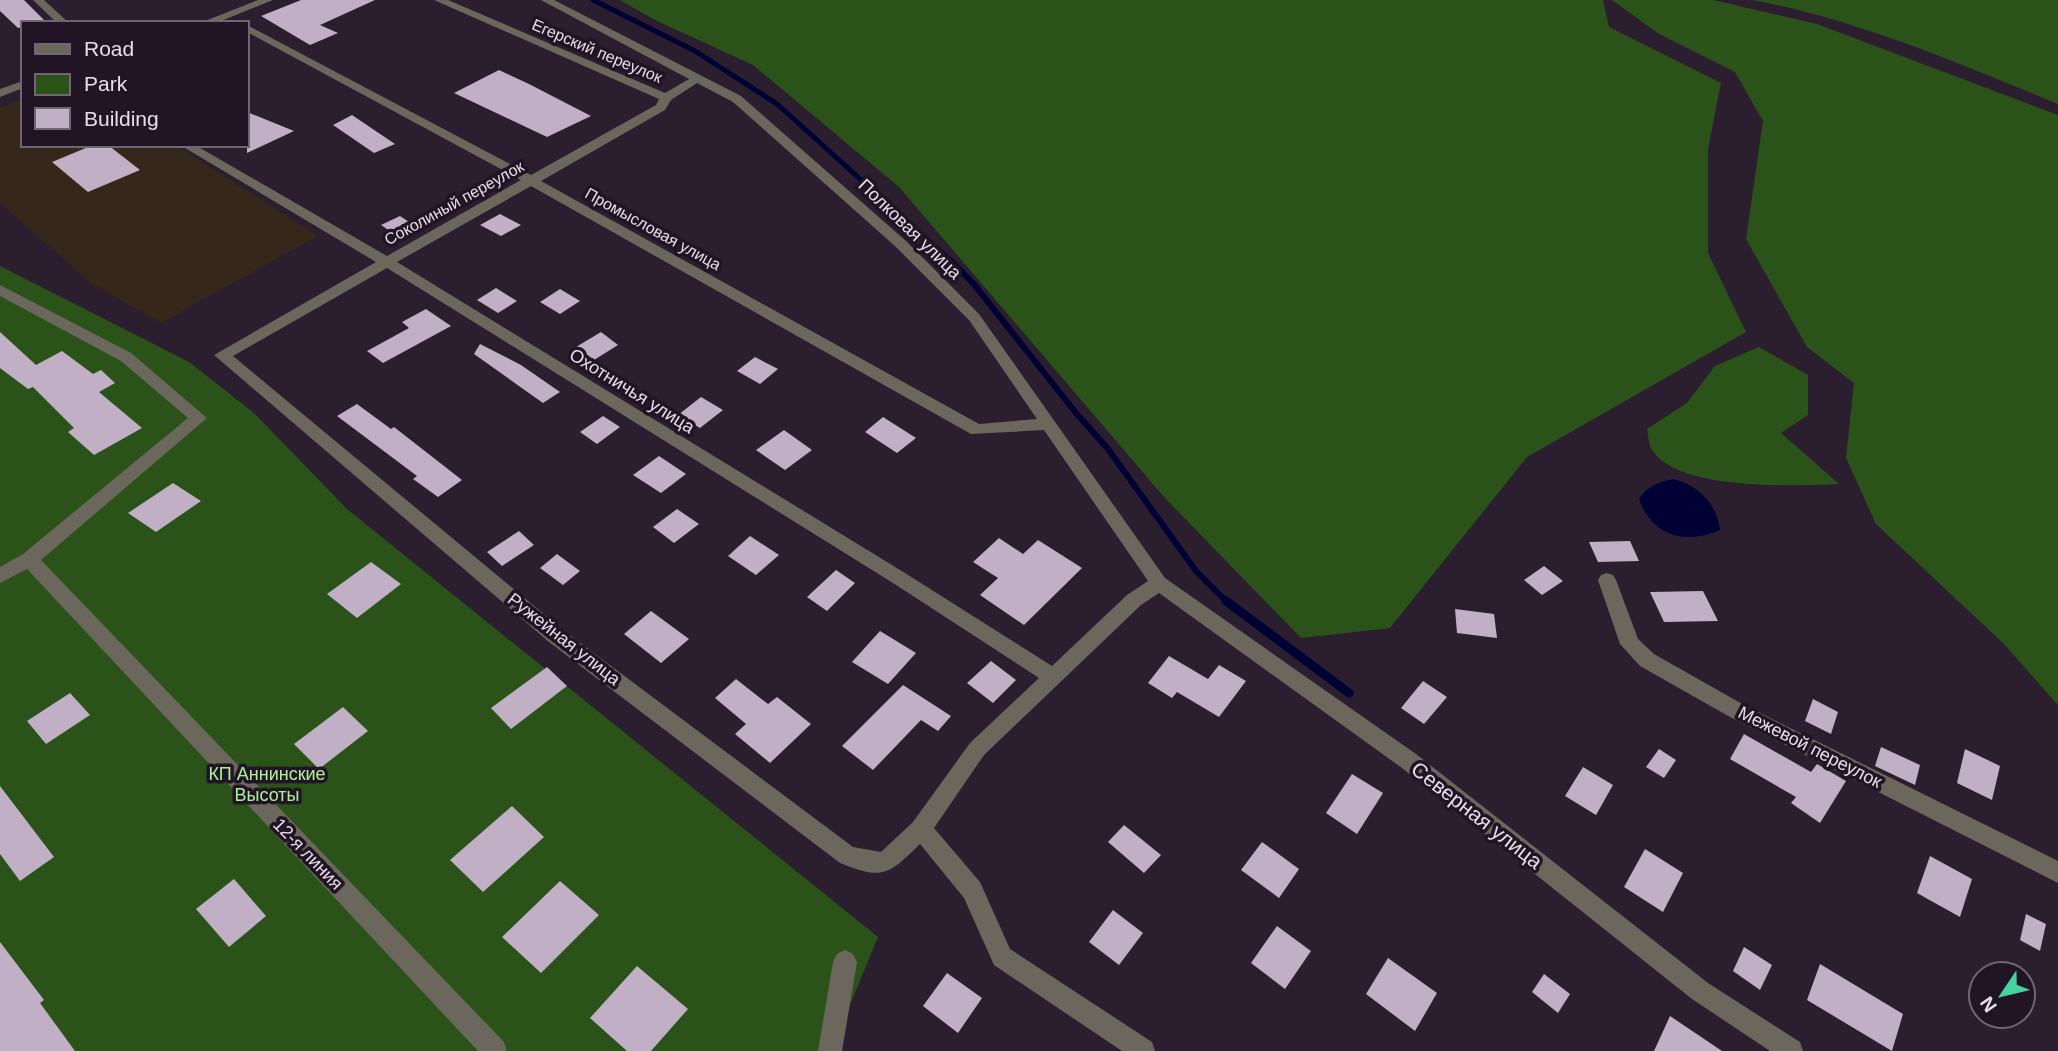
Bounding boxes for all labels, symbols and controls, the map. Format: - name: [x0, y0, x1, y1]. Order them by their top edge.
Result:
- street label: Егерский переулок: [529, 16, 665, 86]
- legend: [21, 21, 248, 147]
- text: Road: [84, 37, 134, 60]
- text: Park: [84, 72, 128, 95]
- text: Building: [84, 107, 159, 130]
- street label: Соколиный переулок: [381, 157, 527, 248]
- street label: Полковая улица: [855, 175, 966, 284]
- street label: Промысловая улица: [582, 185, 724, 273]
- street label: Охотничья улица: [566, 345, 699, 438]
- street label: Ружейная улица: [504, 589, 625, 690]
- street label: Межевой переулок: [1735, 702, 1885, 792]
- street label: Северная улица: [1407, 757, 1547, 873]
- park label: КП Аннинские Высоты: [208, 764, 326, 805]
- street label: 12-я линия: [269, 814, 347, 894]
- north arrow: [1967, 960, 2037, 1030]
- text: N: [1976, 993, 2001, 1016]

